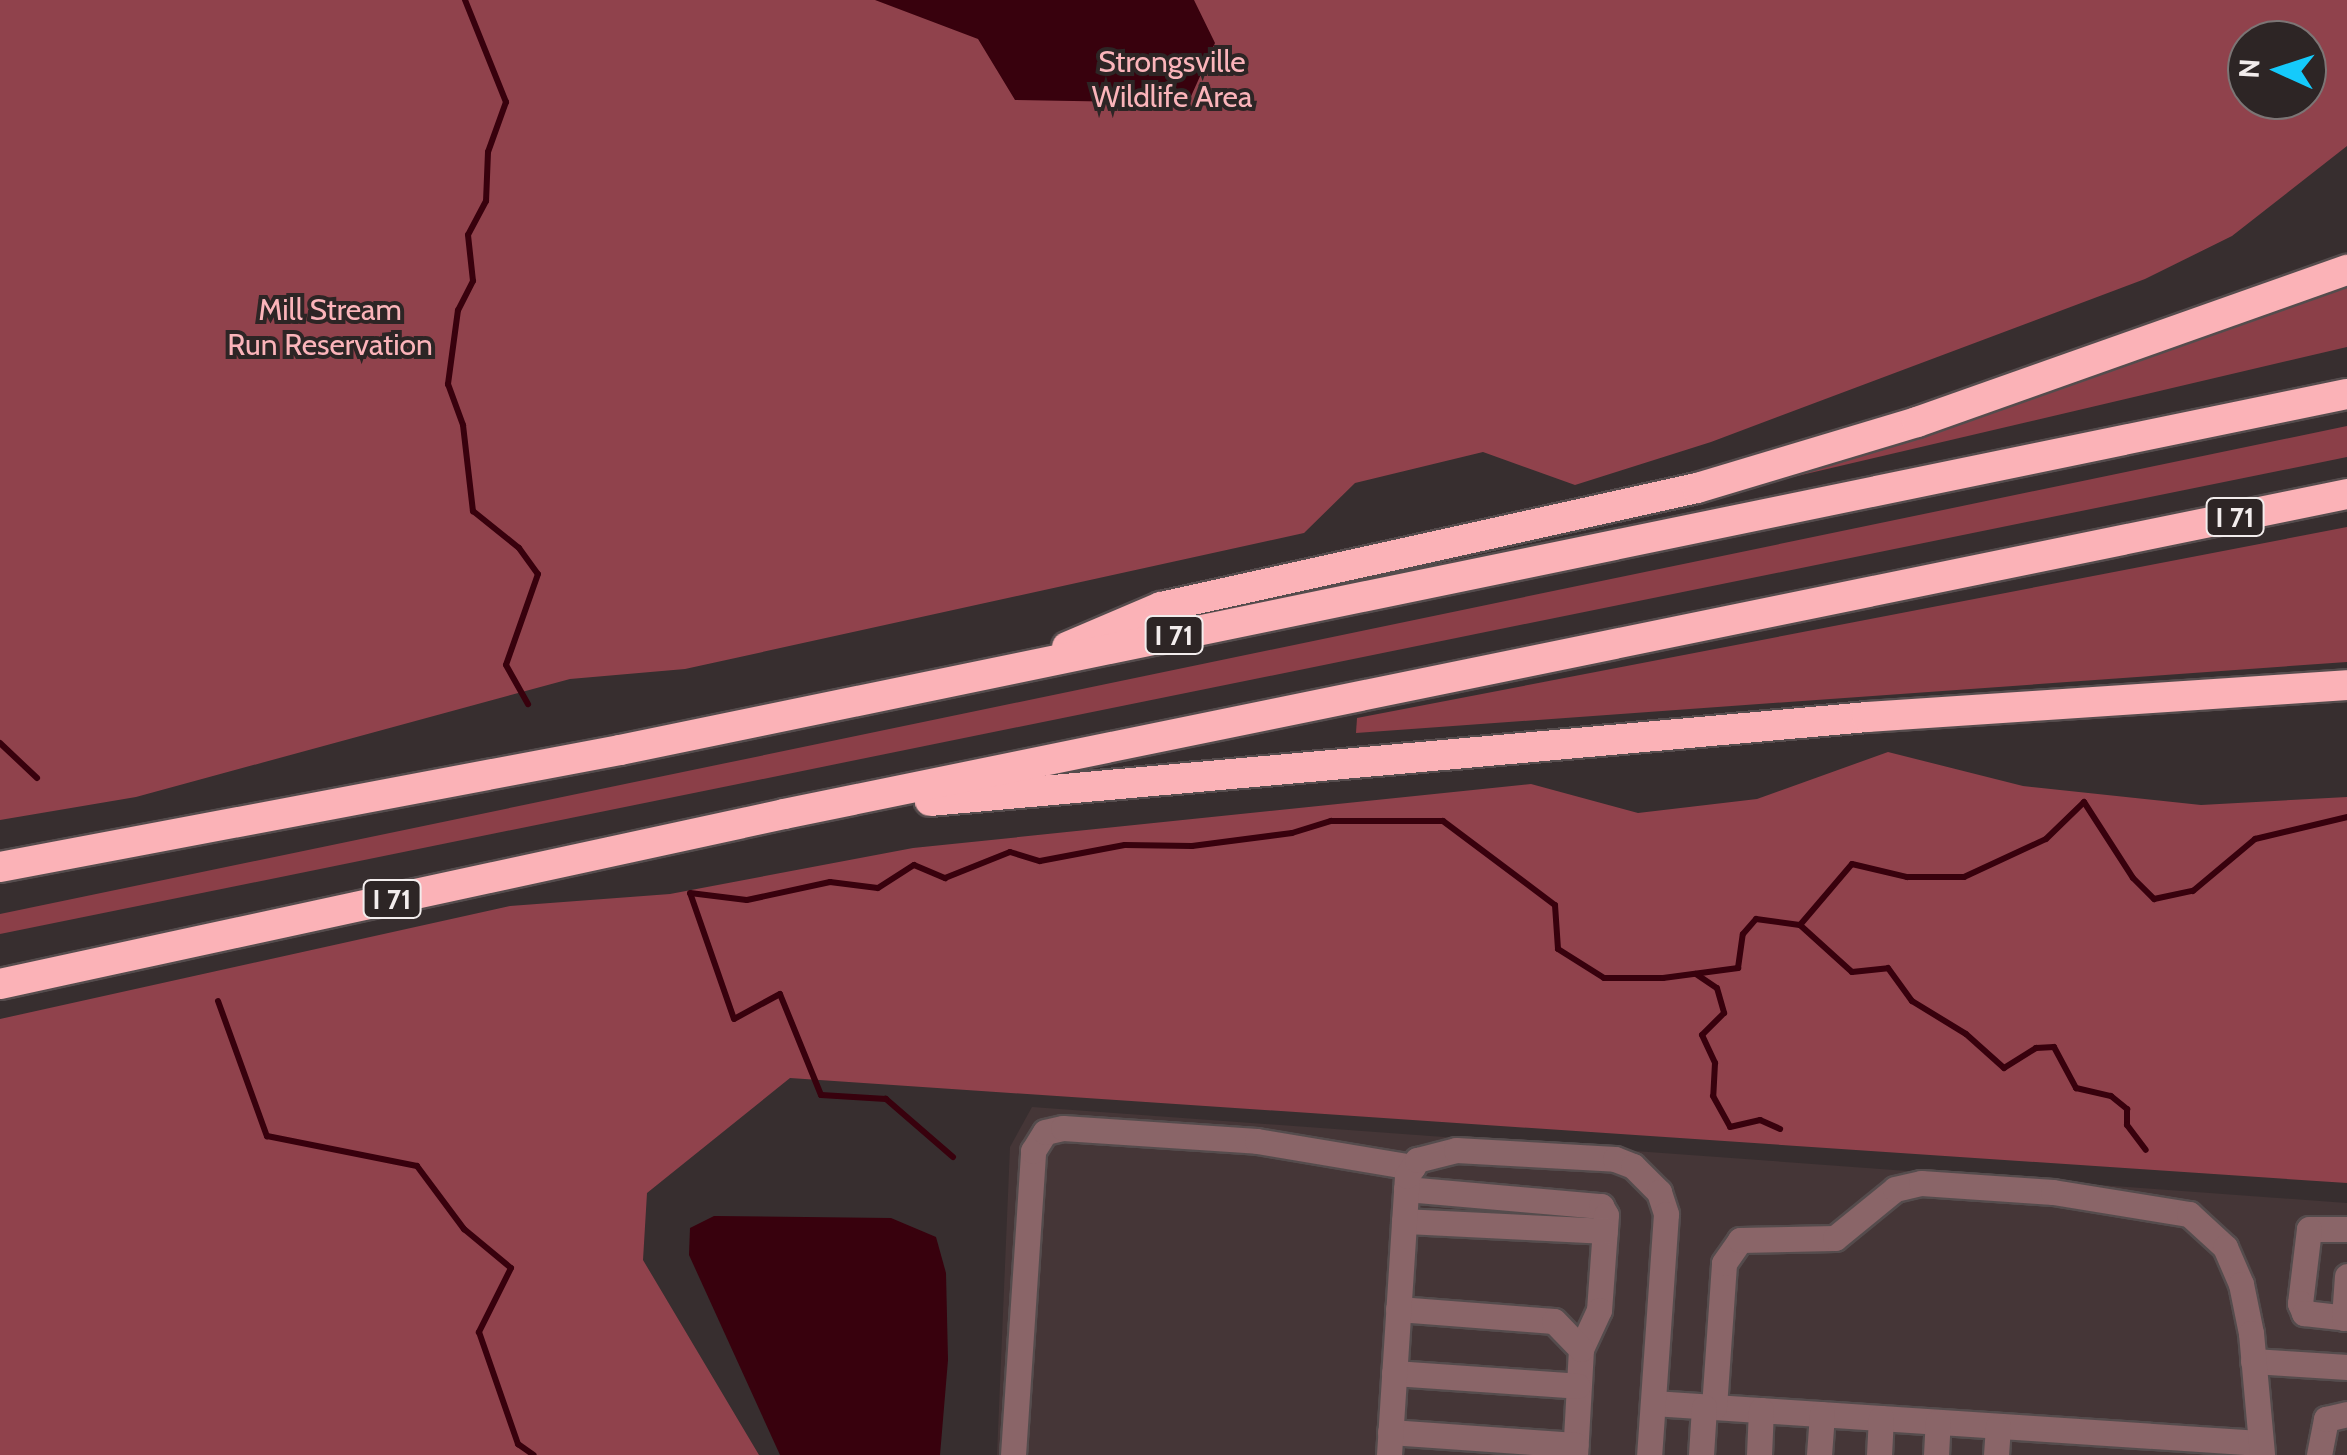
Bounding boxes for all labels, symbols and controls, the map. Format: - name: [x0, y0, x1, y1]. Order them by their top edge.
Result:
- north arrow: [2227, 20, 2327, 120]
- park label: Strongsville Wildlife Area: [1092, 44, 1252, 114]
- text: N: [2232, 58, 2267, 79]
- park label: Mill Stream Run Reservation: [227, 292, 433, 362]
- road number: I 71: [2205, 494, 2265, 540]
- road number: I 71: [1144, 612, 1204, 658]
- road number: I 71: [362, 876, 422, 922]

